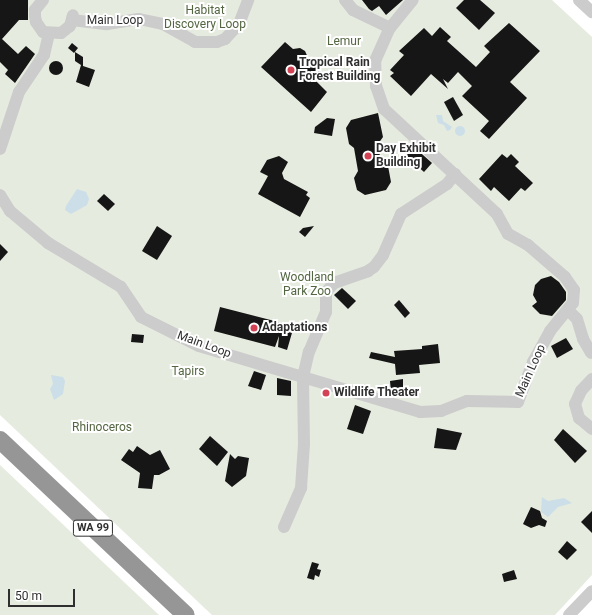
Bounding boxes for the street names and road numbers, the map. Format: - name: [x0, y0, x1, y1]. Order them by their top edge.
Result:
- street label: Main Loop: [87, 14, 143, 28]
- street label: Main Loop: [175, 329, 233, 361]
- street label: Main Loop: [513, 342, 549, 400]
- road number: WA 99: [72, 519, 114, 537]

